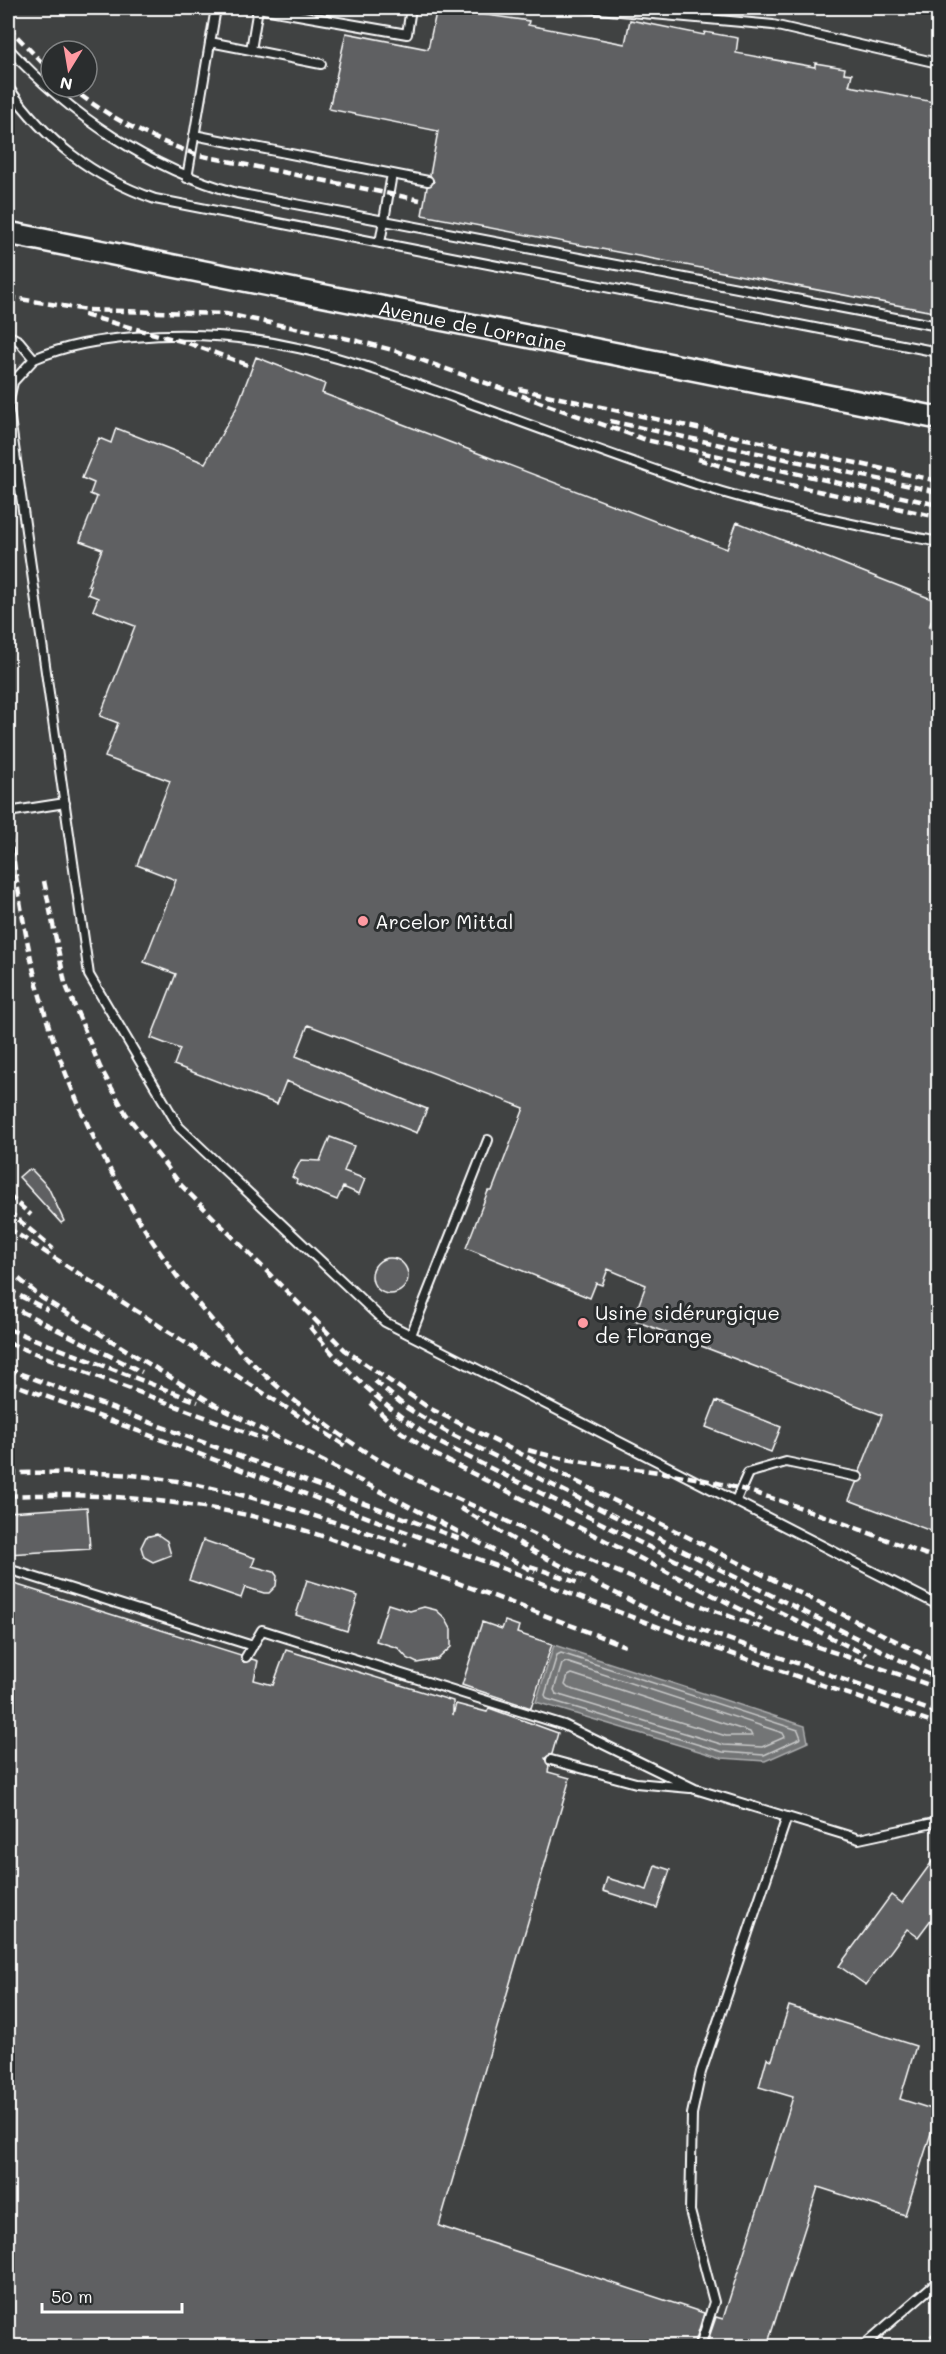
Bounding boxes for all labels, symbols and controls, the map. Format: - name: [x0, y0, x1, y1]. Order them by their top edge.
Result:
- north arrow: [39, 39, 99, 99]
- text: N: [58, 73, 74, 96]
- street label: Avenue de Lorraine: [376, 294, 569, 357]
- place label: Arcelor Mittal: [375, 908, 513, 934]
- marker: Arcelor Mittal: [356, 914, 370, 928]
- place label: Usine sidérurgique de Florange: [595, 1299, 780, 1348]
- marker: Usine sidérurgique de Florange: [576, 1316, 590, 1330]
- scale bar: [42, 2276, 182, 2314]
- text: 50 m: [51, 2284, 93, 2308]

